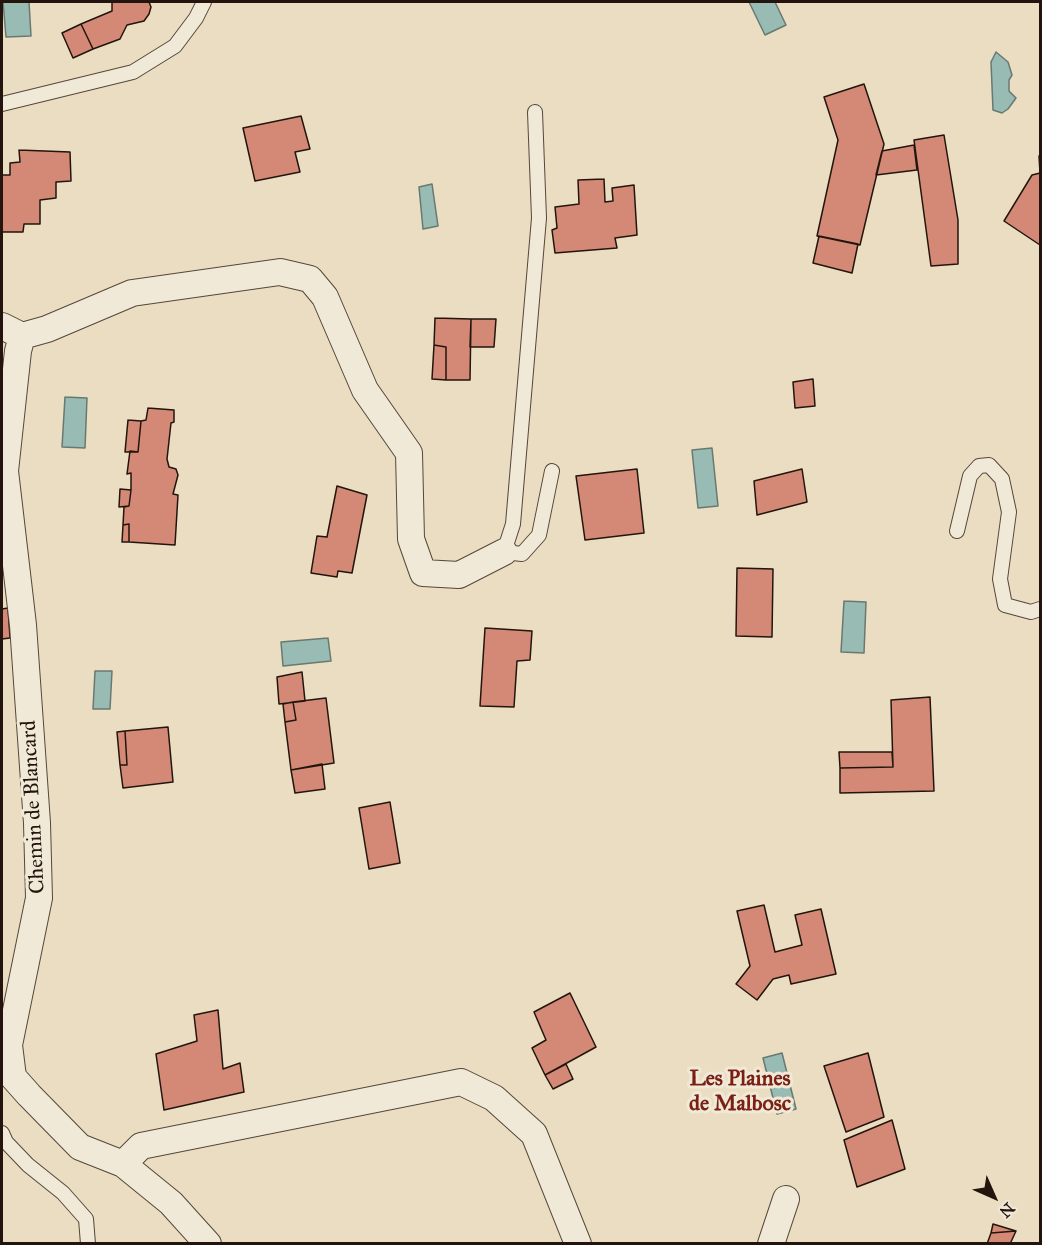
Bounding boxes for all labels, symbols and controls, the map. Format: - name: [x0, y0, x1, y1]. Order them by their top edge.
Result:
- street label: Chemin de Blancard: [17, 720, 51, 894]
- district label: Les Plaines de Malbosc: [689, 1067, 791, 1118]
- north arrow: [964, 1167, 1024, 1227]
- text: N: [996, 1199, 1019, 1222]

